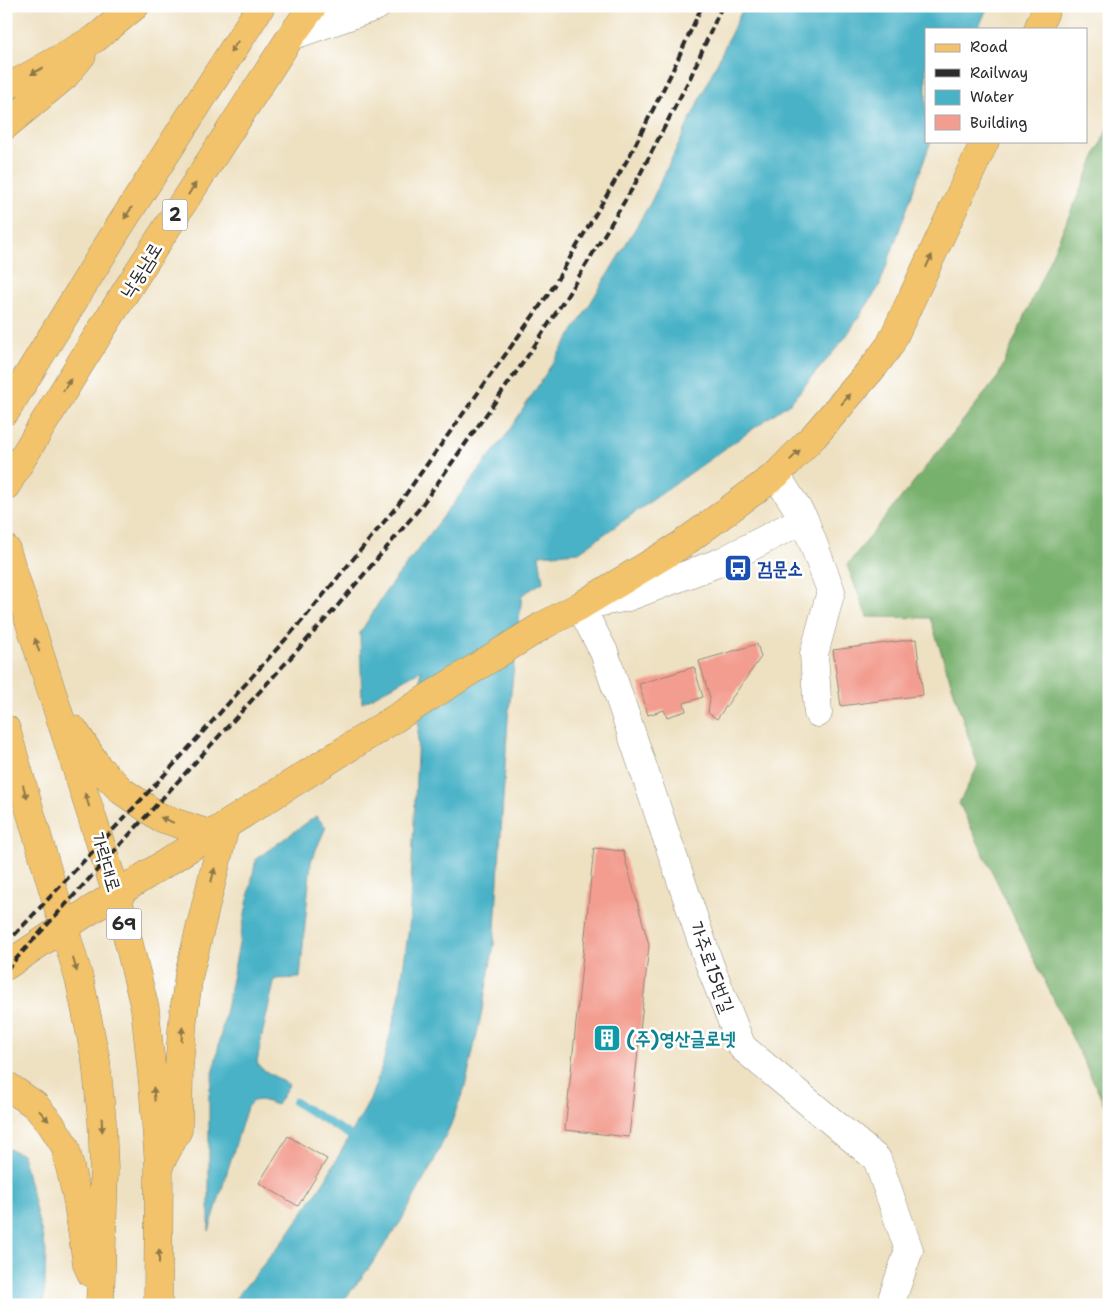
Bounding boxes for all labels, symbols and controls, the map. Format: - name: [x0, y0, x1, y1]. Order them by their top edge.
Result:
- legend: [925, 28, 1088, 142]
- text: Road: [970, 37, 1008, 57]
- one-way arrow: [230, 40, 239, 53]
- text: Railway: [970, 63, 1028, 83]
- one-way arrow: [30, 67, 43, 76]
- text: Water: [970, 87, 1014, 107]
- text: Building: [970, 113, 1027, 133]
- one-way arrow: [187, 183, 197, 196]
- road number: 2: [162, 200, 188, 230]
- one-way arrow: [123, 206, 133, 220]
- street label: 낙동남로: [114, 237, 168, 303]
- one-way arrow: [925, 254, 933, 268]
- one-way arrow: [63, 379, 72, 392]
- one-way arrow: [840, 394, 852, 406]
- one-way arrow: [789, 450, 801, 462]
- bus stop icon: 검문소: [723, 553, 753, 583]
- place label: 검문소: [757, 556, 803, 581]
- one-way arrow: [33, 637, 41, 652]
- one-way arrow: [21, 785, 29, 800]
- one-way arrow: [82, 792, 90, 807]
- one-way arrow: [159, 816, 174, 824]
- street label: 가락대로: [85, 829, 127, 895]
- one-way arrow: [210, 867, 218, 882]
- road number: 69: [106, 909, 142, 940]
- street label: 가주로15번길: [684, 918, 740, 1016]
- one-way arrow: [71, 958, 79, 973]
- building icon: (주)영산글로넷: [592, 1023, 622, 1053]
- one-way arrow: [178, 1026, 186, 1042]
- place label: (주)영산글로넷: [626, 1026, 736, 1051]
- one-way arrow: [149, 1085, 157, 1101]
- one-way arrow: [38, 1109, 50, 1121]
- one-way arrow: [99, 1117, 107, 1133]
- one-way arrow: [155, 1248, 163, 1264]

